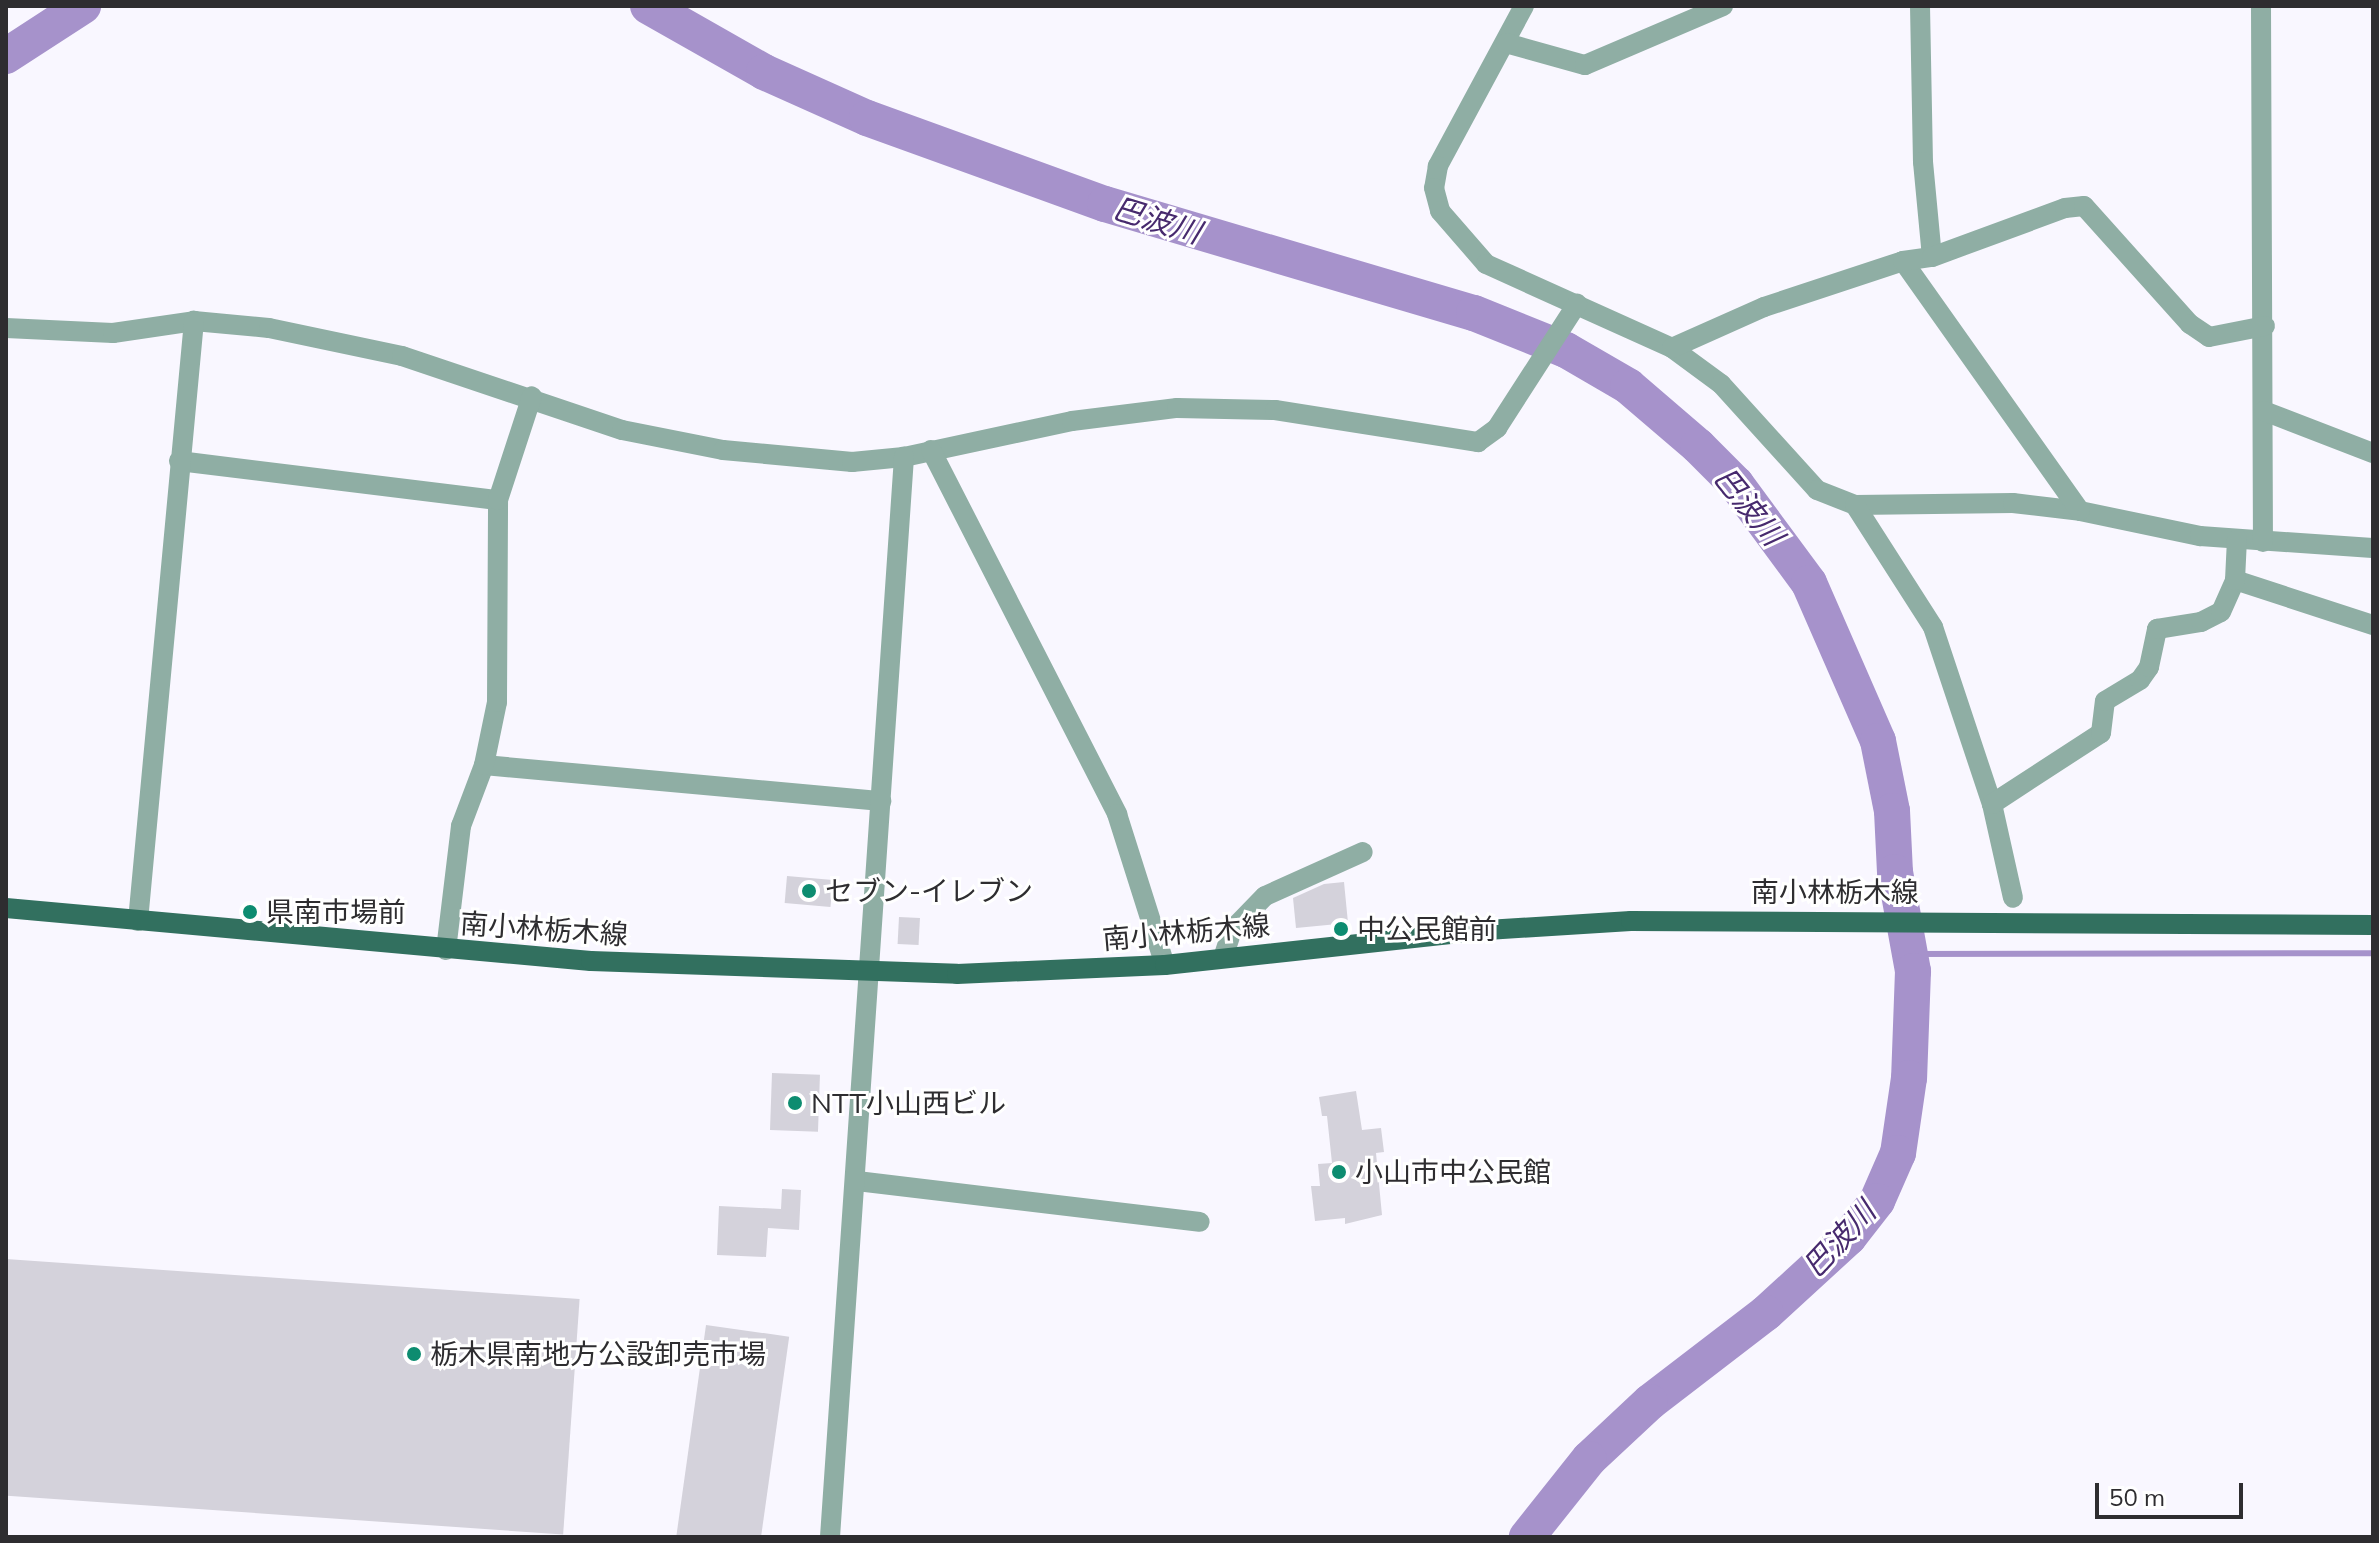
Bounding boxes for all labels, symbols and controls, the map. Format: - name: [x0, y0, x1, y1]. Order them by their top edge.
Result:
- water label: 巴波川: [1109, 190, 1205, 250]
- water label: 巴波川: [1707, 460, 1791, 552]
- place label: セブン-イレブン: [825, 874, 1033, 908]
- street label: 南小林栃木線: [1751, 875, 1919, 909]
- marker: セブン-イレブン: [800, 882, 818, 900]
- place label: 県南市場前: [266, 895, 406, 929]
- marker: 県南市場前: [241, 903, 259, 921]
- street label: 南小林栃木線: [459, 906, 629, 952]
- street label: 南小林栃木線: [1101, 908, 1271, 956]
- place label: 中公民館前: [1357, 912, 1497, 946]
- marker: 中公民館前: [1332, 920, 1350, 938]
- place label: NTT小山西ビル: [811, 1086, 1006, 1120]
- marker: NTT小山西ビル: [786, 1094, 804, 1112]
- place label: 小山市中公民館: [1355, 1155, 1551, 1189]
- marker: 小山市中公民館: [1330, 1163, 1348, 1181]
- water label: 巴波川: [1795, 1194, 1883, 1284]
- place label: 栃木県南地方公設卸売市場: [430, 1337, 766, 1371]
- marker: 栃木県南地方公設卸売市場: [405, 1345, 423, 1363]
- scale bar: [2099, 1467, 2247, 1517]
- text: 50 m: [2109, 1482, 2165, 1512]

